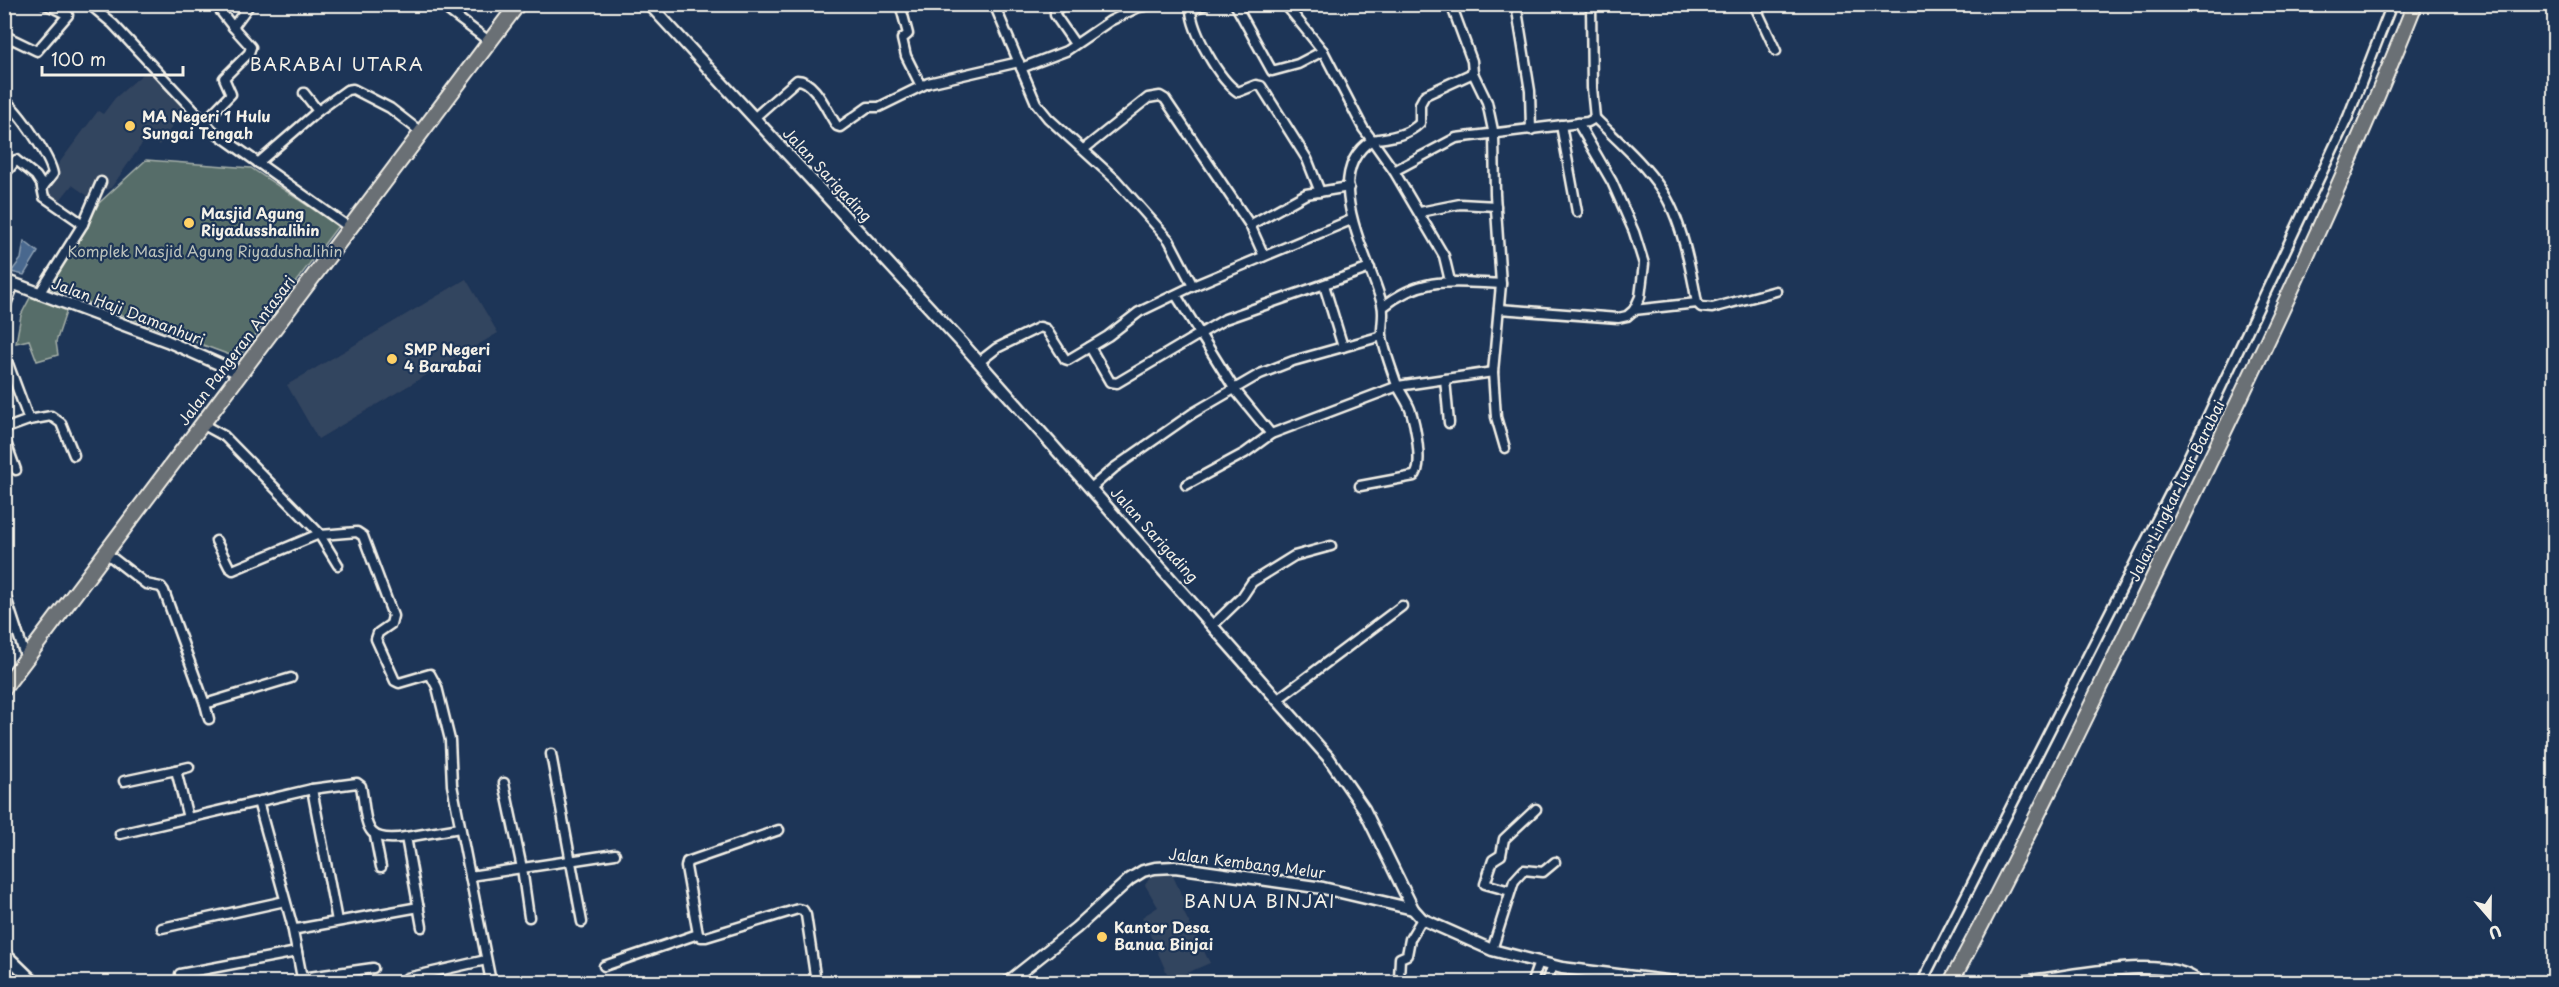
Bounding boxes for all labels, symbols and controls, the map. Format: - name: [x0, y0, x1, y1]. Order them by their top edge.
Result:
- scale bar: [42, 39, 183, 77]
- text: 100 m: [51, 45, 106, 72]
- district label: BARABAI UTARA: [250, 50, 424, 77]
- place label: MA Negeri 1 Hulu Sungai Tengah: [142, 104, 271, 144]
- marker: MA Negeri 1 Hulu Sungai Tengah: [123, 119, 137, 133]
- street label: Jalan Sarigading: [778, 122, 878, 226]
- place label: Masjid Agung Riyadusshalihin: [201, 201, 320, 241]
- marker: Masjid Agung Riyadusshalihin: [182, 216, 196, 230]
- park label: Komplek Masjid Agung Riyadushalihin: [68, 239, 342, 262]
- street label: Jalan Pangeran Antasari: [172, 270, 300, 430]
- street label: Jalan Haji Damanhuri: [49, 271, 209, 350]
- place label: SMP Negeri 4 Barabai: [404, 337, 490, 377]
- marker: SMP Negeri 4 Barabai: [385, 352, 399, 366]
- street label: Jalan Lingkar Luar Barabai: [2122, 396, 2230, 585]
- street label: Jalan Sarigading: [1106, 481, 1204, 587]
- street label: Jalan Kembang Melur: [1167, 841, 1327, 884]
- district label: BANUA BINJAI: [1184, 887, 1336, 914]
- north arrow: [2460, 888, 2520, 948]
- place label: Kantor Desa Banua Binjai: [1114, 915, 1213, 955]
- text: U: [2486, 920, 2505, 946]
- marker: Kantor Desa Banua Binjai: [1095, 930, 1109, 944]

